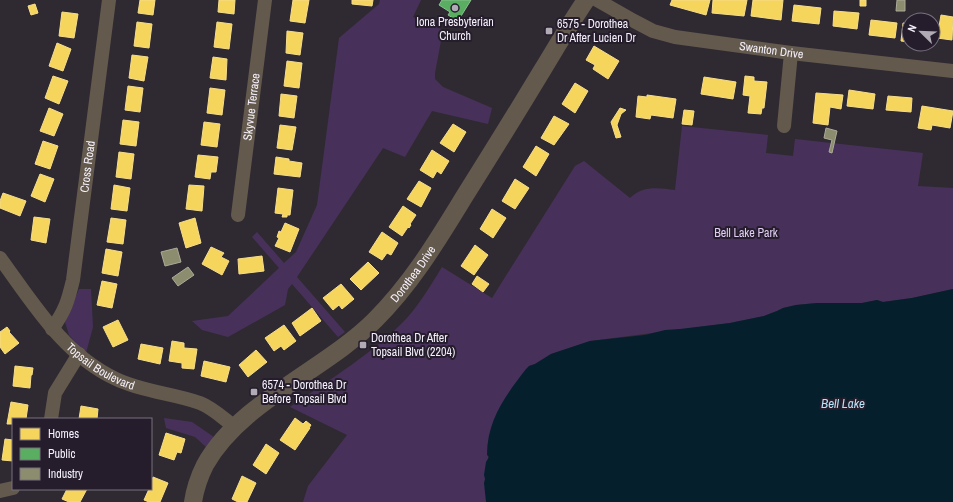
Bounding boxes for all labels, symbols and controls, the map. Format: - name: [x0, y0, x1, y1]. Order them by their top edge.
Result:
- marker: Iona Presbyterian Church: [450, 3, 460, 13]
- north arrow: [901, 12, 941, 52]
- place label: Iona Presbyterian Church: [416, 14, 494, 44]
- place label: 6575 - Dorothea Dr After Lucien Dr: [557, 16, 636, 46]
- text: N: [904, 22, 920, 34]
- marker: 6575 - Dorothea Dr After Lucien Dr: [544, 26, 554, 36]
- street label: Swanton Drive: [738, 38, 804, 62]
- street label: Skyvue Terrace: [239, 72, 264, 141]
- street label: Cross Road: [76, 140, 99, 194]
- park label: Bell Lake Park: [714, 225, 778, 241]
- street label: Dorothea Drive: [387, 243, 439, 306]
- place label: Dorothea Dr After Topsail Blvd (2204): [371, 330, 455, 360]
- street label: Topsail Boulevard: [63, 339, 137, 394]
- marker: Dorothea Dr After Topsail Blvd (2204): [358, 340, 368, 350]
- place label: 6574 - Dorothea Dr Before Topsail Blvd: [262, 377, 347, 407]
- marker: 6574 - Dorothea Dr Before Topsail Blvd: [249, 387, 259, 397]
- water label: Bell Lake: [821, 395, 865, 412]
- legend: [12, 418, 152, 490]
- text: Homes: [48, 426, 79, 442]
- text: Public: [48, 446, 75, 462]
- text: Industry: [48, 466, 83, 482]

